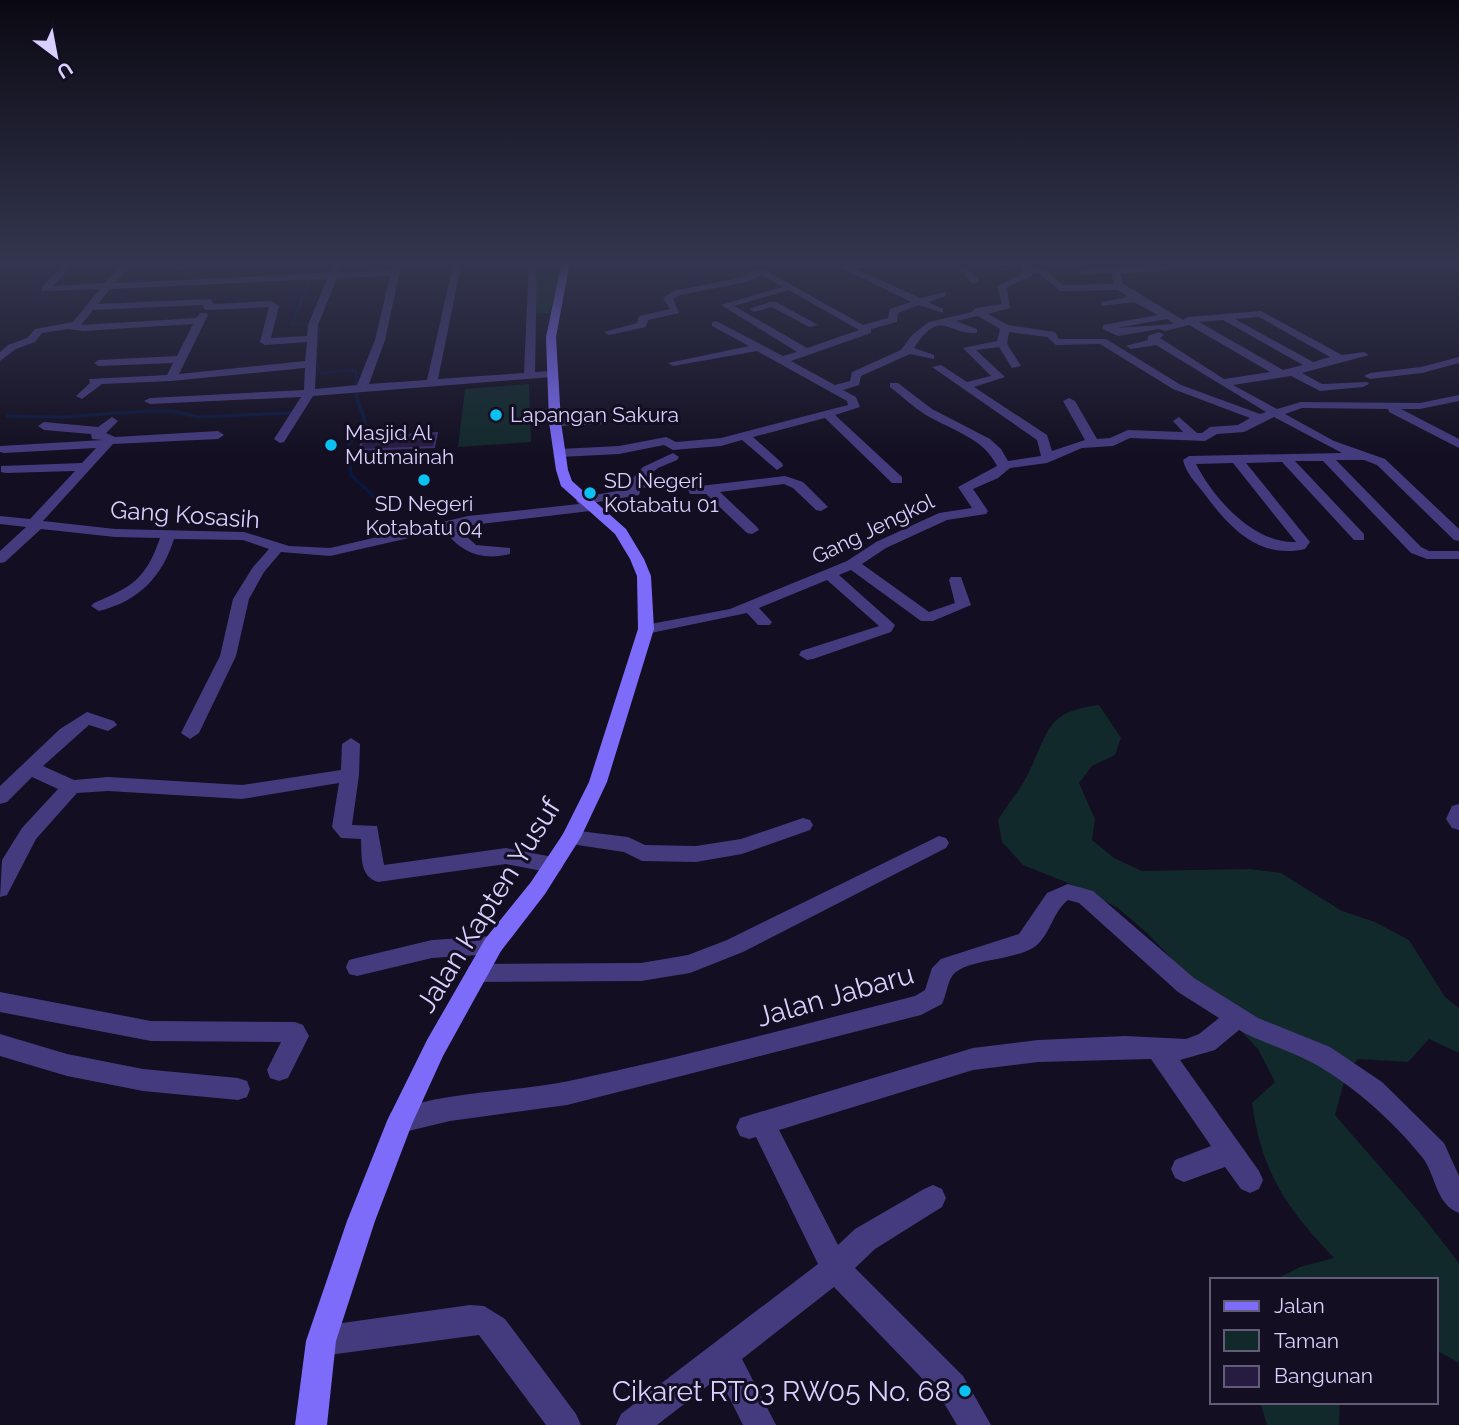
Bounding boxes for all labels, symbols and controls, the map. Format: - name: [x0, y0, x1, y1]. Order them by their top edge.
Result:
- north arrow: [21, 21, 91, 91]
- text: U: [53, 57, 77, 84]
- place label: Lapangan Sakura: [510, 402, 679, 427]
- marker: Lapangan Sakura: [488, 407, 504, 423]
- place label: Masjid Al Mutmainah: [345, 420, 454, 469]
- marker: Masjid Al Mutmainah: [323, 437, 339, 453]
- place label: SD Negeri Kotabatu 01: [604, 468, 719, 517]
- marker: SD Negeri Kotabatu 04: [416, 472, 432, 488]
- marker: SD Negeri Kotabatu 01: [582, 485, 598, 501]
- street label: Gang Jengkol: [808, 488, 938, 569]
- place label: SD Negeri Kotabatu 04: [365, 491, 483, 540]
- street label: Gang Kosasih: [109, 495, 261, 534]
- street label: Jalan Kapten Yusuf: [409, 791, 568, 1018]
- street label: Jalan Jabaru: [753, 957, 917, 1034]
- legend: [1210, 1278, 1438, 1404]
- text: Jalan: [1274, 1293, 1325, 1318]
- text: Taman: [1274, 1328, 1339, 1353]
- text: Bangunan: [1274, 1363, 1373, 1388]
- place label: Cikaret RT03 RW05 No. 68: [612, 1375, 951, 1408]
- marker: Cikaret RT03 RW05 No. 68: [957, 1383, 973, 1399]

